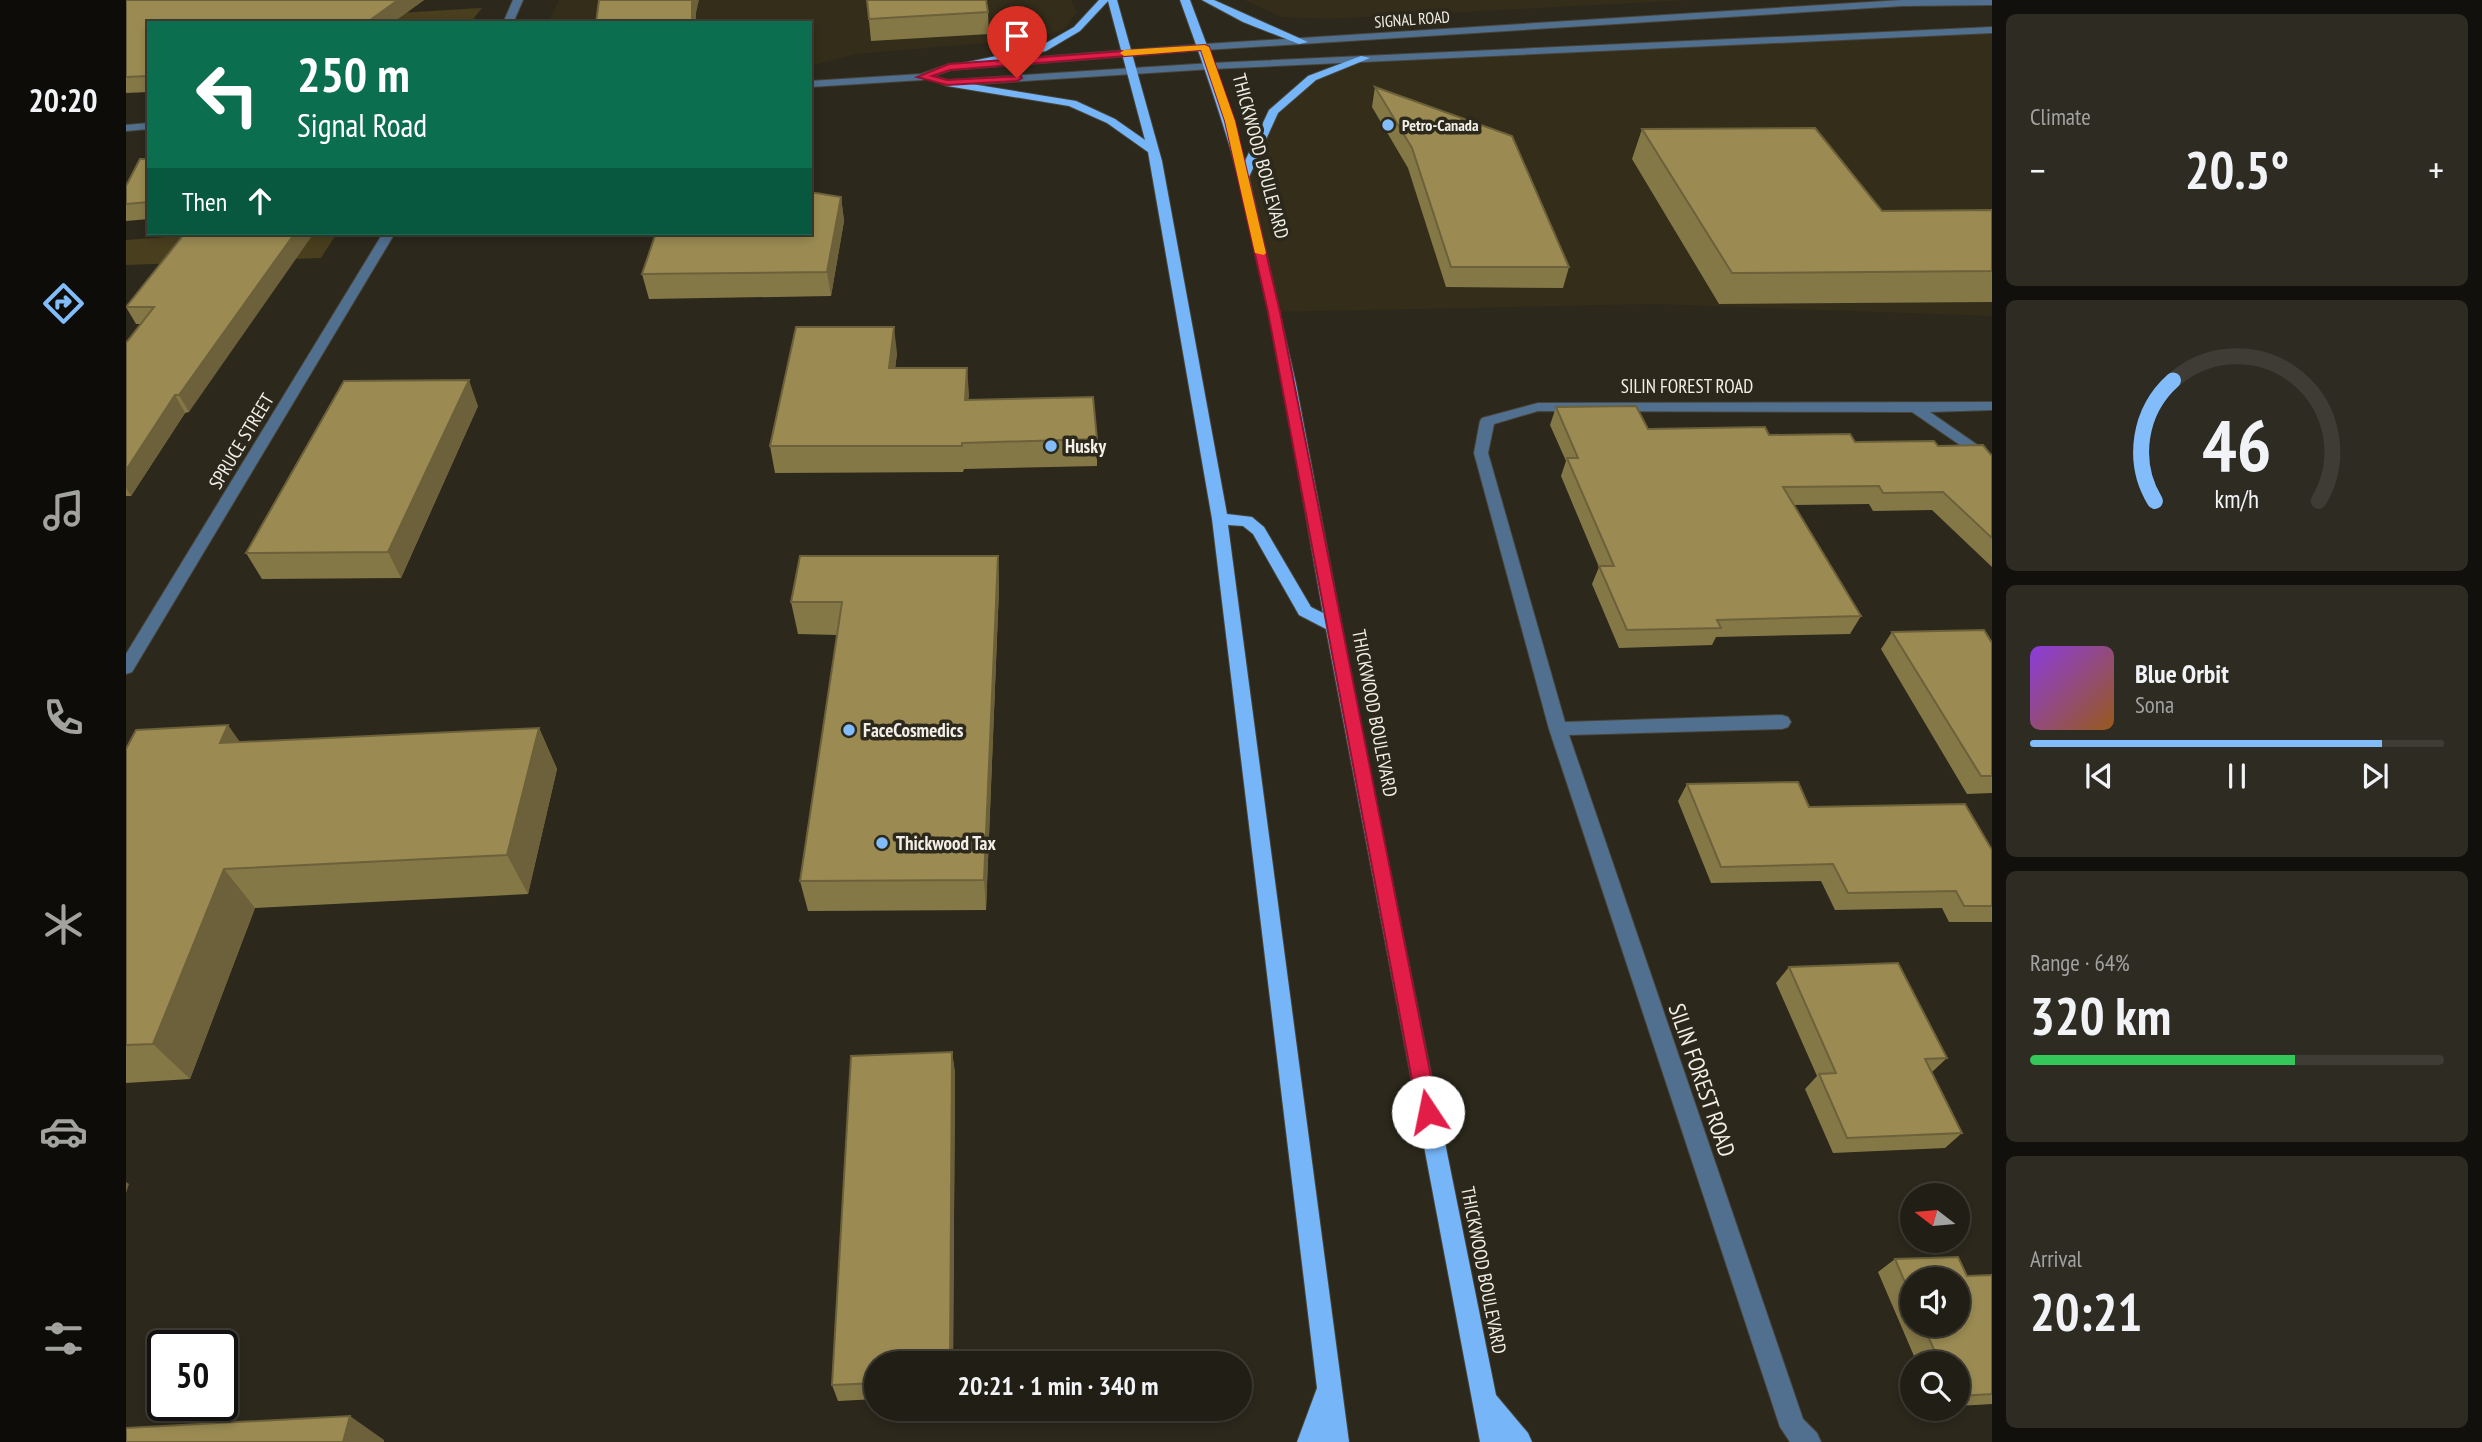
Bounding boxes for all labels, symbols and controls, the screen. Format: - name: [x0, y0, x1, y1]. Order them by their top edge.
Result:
- pin: [987, 6, 1047, 78]
- street label: SIGNAL ROAD: [1374, 6, 1450, 32]
- icon: arrive: [998, 17, 1036, 55]
- text: 250 m: [297, 42, 410, 106]
- icon: left: [182, 49, 273, 140]
- street label: THICKWOOD BOULEVARD: [1227, 71, 1295, 241]
- text: 20:20: [28, 79, 98, 121]
- text: Climate: [2030, 102, 2091, 131]
- text: Signal Road: [297, 104, 427, 146]
- place label: Petro-Canada: [1402, 115, 1479, 135]
- marker: Petro-Canada: [1380, 117, 1396, 133]
- text: 20.5°: [2185, 136, 2289, 203]
- text: −: [2030, 145, 2046, 194]
- text: +: [2428, 145, 2444, 194]
- icon: ahead: [241, 182, 279, 220]
- text: Then: [182, 185, 227, 218]
- icon: directions: [39, 279, 88, 328]
- street label: SILIN FOREST ROAD: [1621, 374, 1753, 398]
- street label: SPRUCE STREET: [203, 388, 279, 493]
- text: 46: [2202, 398, 2272, 492]
- place label: Husky: [1065, 434, 1106, 458]
- marker: Husky: [1043, 438, 1059, 454]
- text: km/h: [2215, 483, 2259, 515]
- icon: music: [39, 486, 88, 535]
- street label: THICKWOOD BOULEVARD: [1347, 627, 1403, 799]
- text: Blue Orbit: [2135, 657, 2229, 690]
- text: Sona: [2135, 690, 2174, 719]
- icon: phone: [39, 693, 88, 742]
- place label: FaceCosmedics: [863, 718, 964, 742]
- marker: FaceCosmedics: [841, 722, 857, 738]
- icon: previous: [2080, 757, 2118, 795]
- icon: pause: [2218, 757, 2256, 795]
- icon: next: [2356, 757, 2394, 795]
- place label: Thickwood Tax: [896, 831, 996, 855]
- marker: Thickwood Tax: [874, 835, 890, 851]
- icon: climate: [39, 900, 88, 949]
- text: Range · 64%: [2030, 948, 2130, 977]
- text: 320 km: [2030, 982, 2171, 1049]
- street label: SILIN FOREST ROAD: [1663, 999, 1742, 1160]
- position arrow: [1391, 1075, 1465, 1149]
- icon: car: [39, 1107, 88, 1156]
- north arrow: [1900, 1183, 1970, 1253]
- map controls: [1900, 1183, 1970, 1421]
- street label: THICKWOOD BOULEVARD: [1456, 1184, 1512, 1356]
- text: Arrival: [2030, 1244, 2082, 1273]
- button: sound: [1900, 1267, 1970, 1337]
- text: 20:21: [2030, 1278, 2142, 1345]
- icon: filters: [39, 1314, 88, 1363]
- speed limit sign: 50: [147, 1330, 238, 1421]
- button: search: [1900, 1351, 1970, 1421]
- text: 20:21 · 1 min · 340 m: [958, 1369, 1158, 1402]

